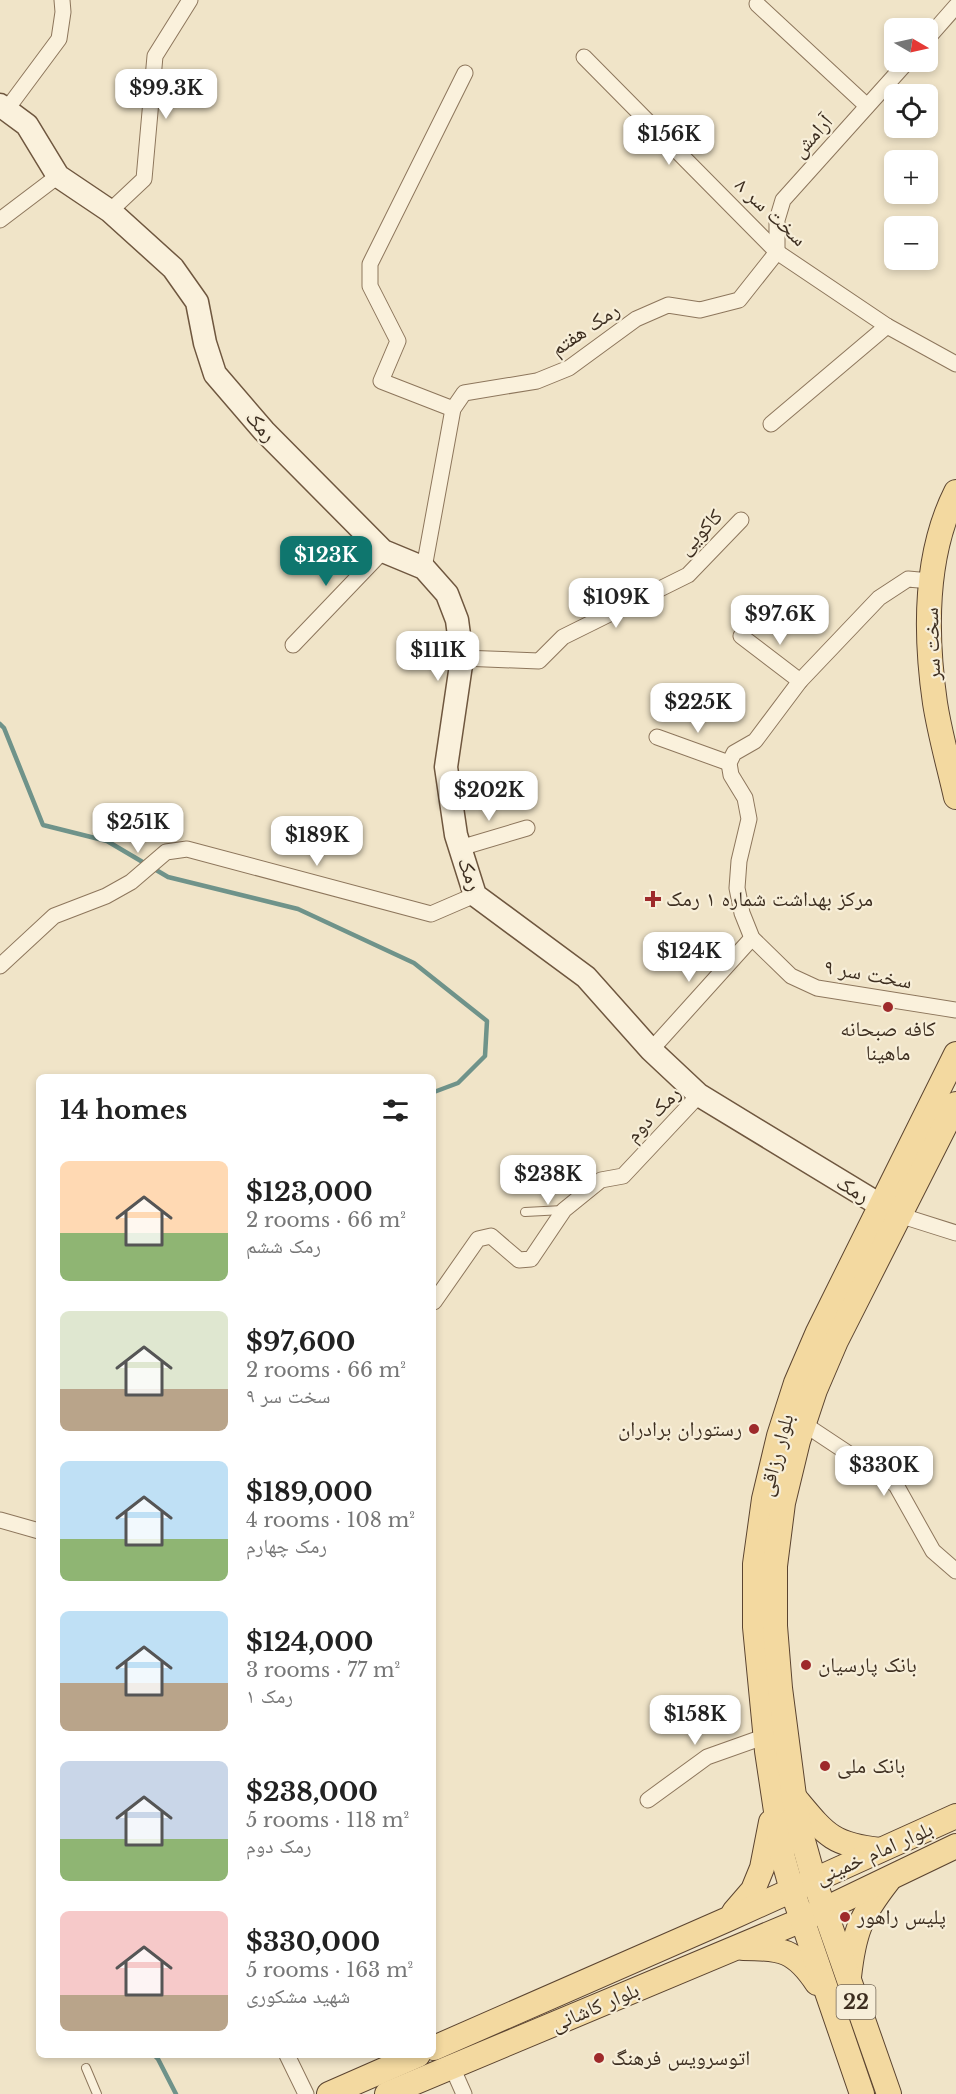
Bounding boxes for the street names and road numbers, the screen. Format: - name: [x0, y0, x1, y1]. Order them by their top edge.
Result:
- street label: آرامش: [786, 109, 839, 163]
- street label: سخت سر ۸: [730, 172, 812, 252]
- street label: رمک هفتم: [546, 297, 625, 362]
- street label: رمک: [240, 405, 282, 447]
- street label: کاکویی: [672, 503, 728, 561]
- street label: سخت سر: [918, 607, 946, 682]
- street label: رمک: [452, 854, 488, 894]
- street label: سخت سر ۹: [822, 953, 914, 995]
- street label: رمک دوم: [620, 1080, 687, 1148]
- street label: رمک: [832, 1169, 874, 1209]
- street label: بلوار رزاقی: [753, 1411, 799, 1499]
- street label: بلوار امام خمینی: [811, 1815, 937, 1891]
- street label: بلوار کاشانی: [547, 1977, 643, 2037]
- road number: 22: [836, 1985, 876, 2019]

